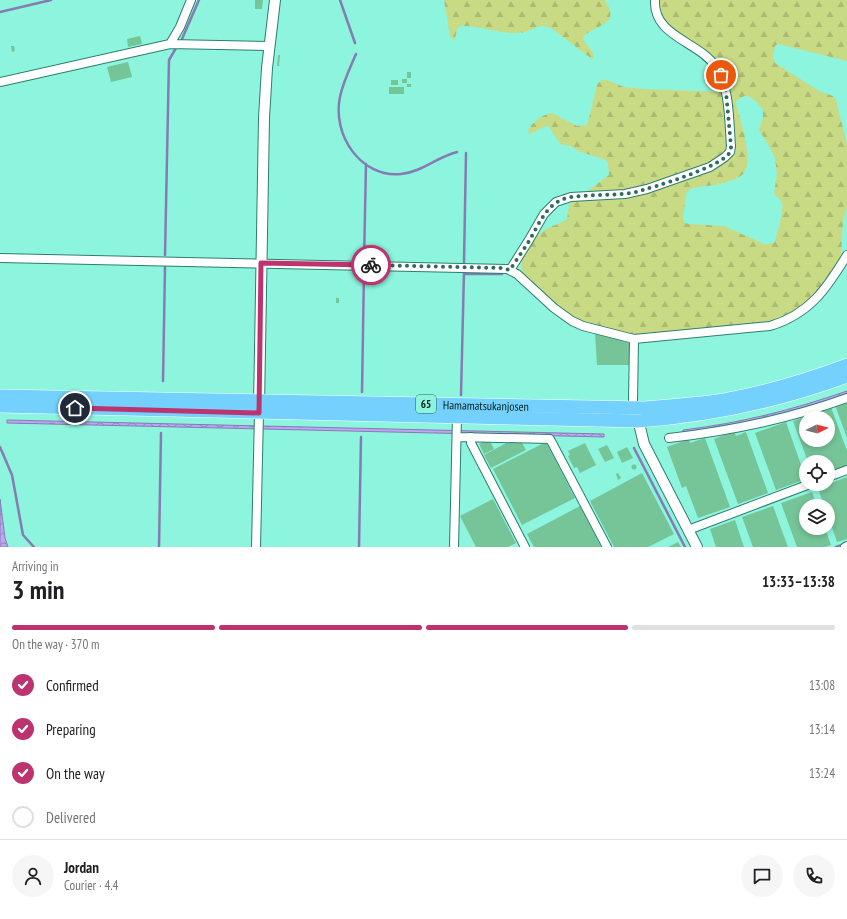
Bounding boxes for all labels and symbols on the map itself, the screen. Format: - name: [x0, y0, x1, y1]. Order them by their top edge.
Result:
- pin: [704, 58, 738, 92]
- courier: [351, 245, 391, 285]
- pin: [58, 391, 92, 425]
- road number: 65: [416, 395, 436, 413]
- street label: Hamamatsukanjosen: [443, 397, 529, 413]
- north arrow: [799, 411, 835, 447]

